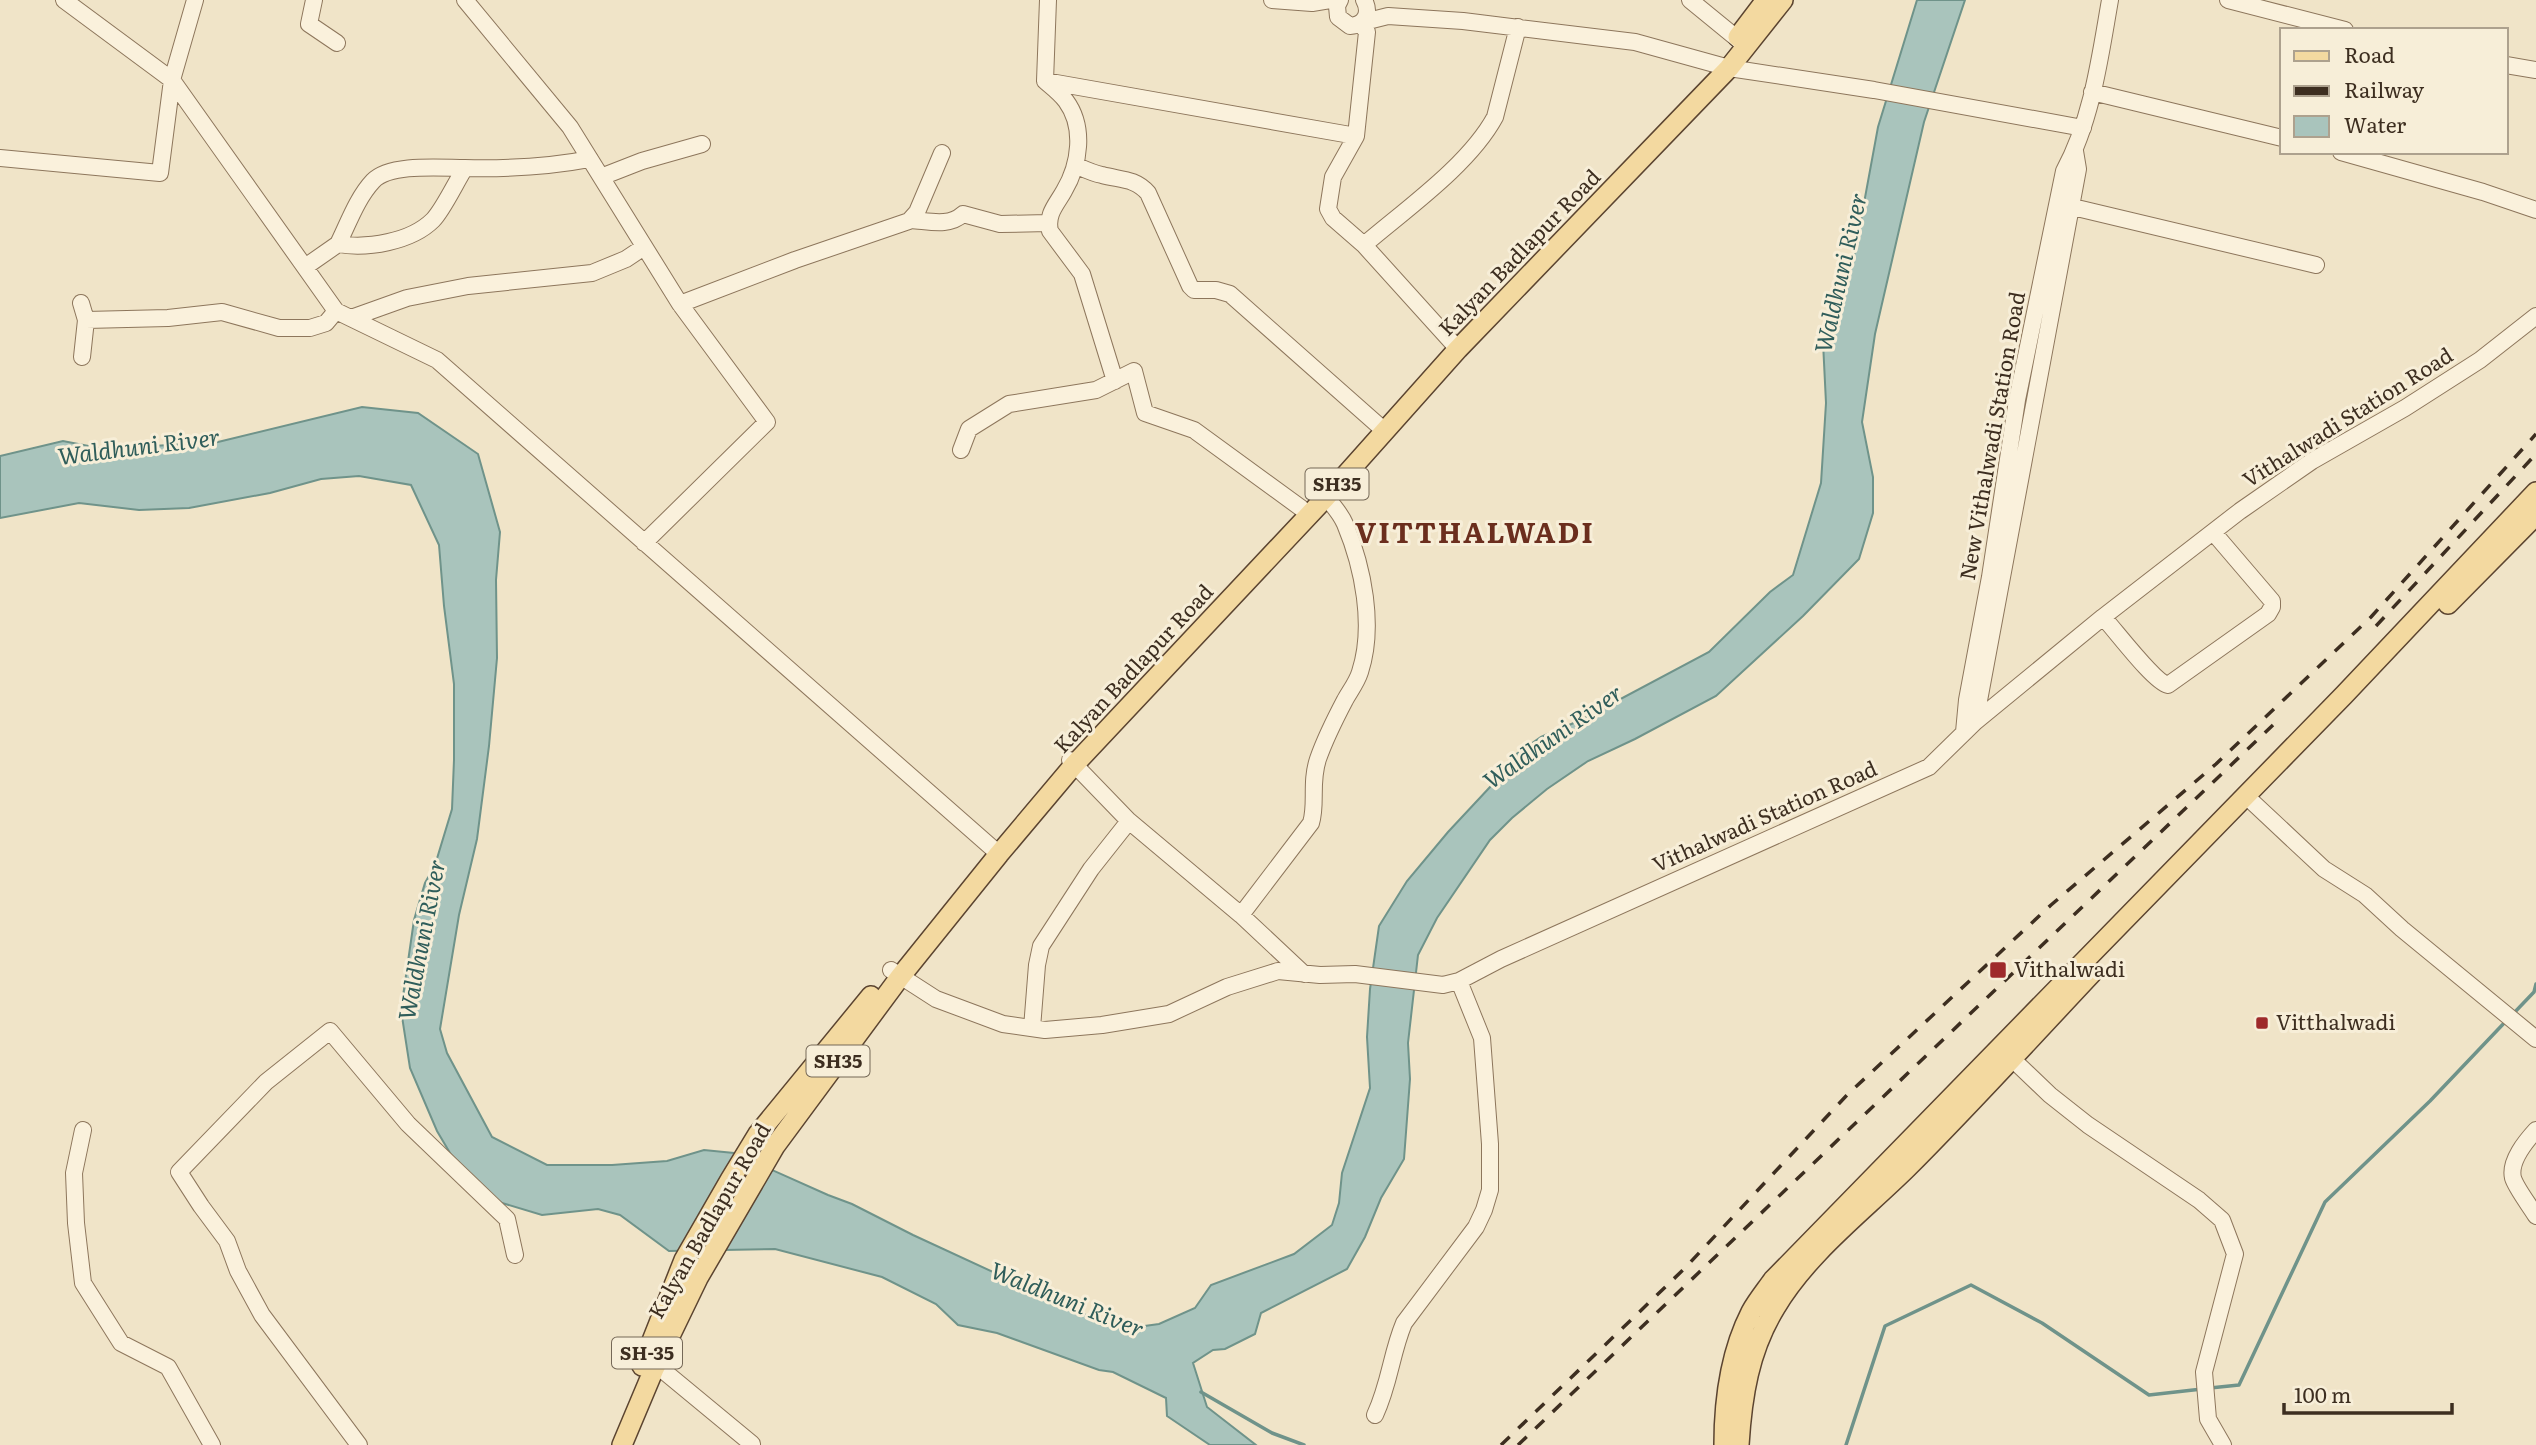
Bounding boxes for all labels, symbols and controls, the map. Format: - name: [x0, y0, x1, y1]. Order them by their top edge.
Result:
- legend: [2280, 28, 2508, 154]
- text: Road: [2344, 38, 2395, 69]
- text: Railway: [2344, 73, 2425, 104]
- text: Water: [2344, 108, 2406, 139]
- street label: Kalyan Badlapur Road: [1430, 161, 1606, 342]
- water label: Waldhuni River: [1804, 189, 1874, 356]
- street label: New Vithalwadi Station Road: [1950, 289, 2031, 582]
- street label: Vithalwadi Station Road: [2235, 338, 2458, 493]
- water label: Waldhuni River: [56, 418, 222, 472]
- road number: SH35: [1306, 468, 1368, 499]
- district label: VITTHALWADI: [1355, 510, 1595, 552]
- street label: Kalyan Badlapur Road: [1045, 576, 1219, 759]
- water label: Waldhuni River: [1475, 675, 1628, 796]
- street label: Vithalwadi Station Road: [1647, 751, 1881, 878]
- water label: Waldhuni River: [388, 856, 452, 1023]
- place label: Vithalwadi: [2014, 952, 2125, 983]
- marker: Vithalwadi: [1988, 960, 2008, 980]
- place label: Vitthalwadi: [2276, 1005, 2395, 1036]
- marker: Vitthalwadi: [2254, 1015, 2270, 1031]
- road number: SH35: [806, 1046, 870, 1077]
- street label: Kalyan Badlapur Road: [639, 1116, 777, 1323]
- water label: Waldhuni River: [986, 1252, 1150, 1344]
- road number: SH-35: [612, 1338, 682, 1368]
- scale bar: [2284, 1372, 2452, 1416]
- text: 100 m: [2294, 1378, 2351, 1409]

